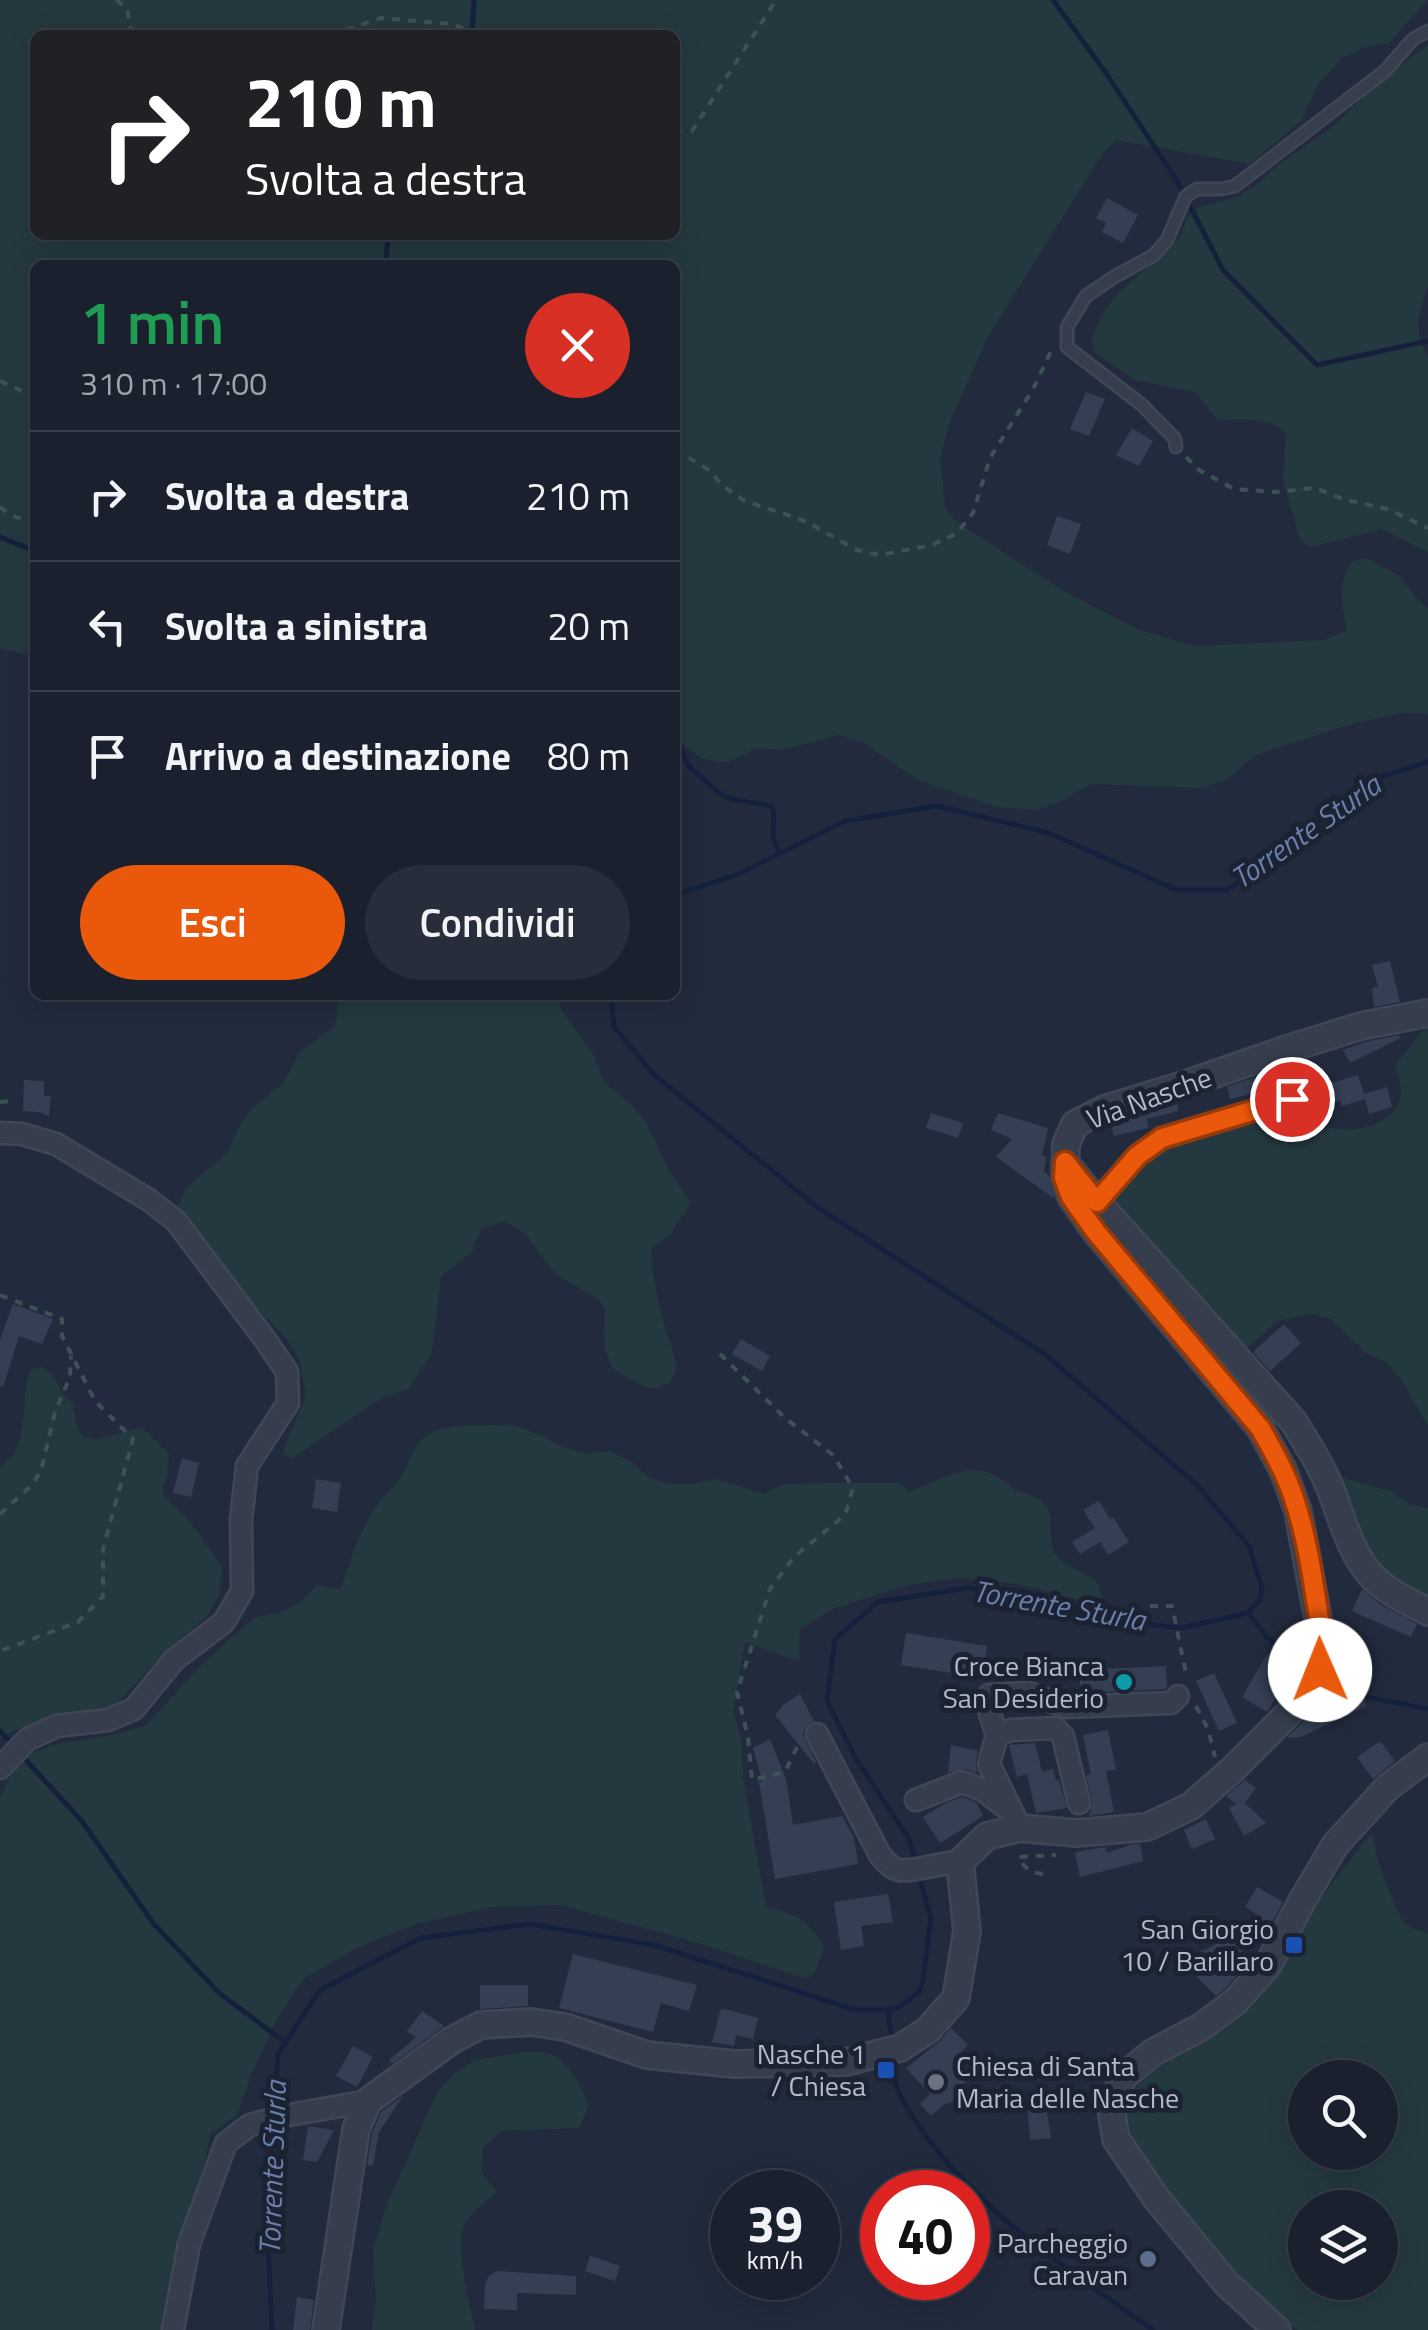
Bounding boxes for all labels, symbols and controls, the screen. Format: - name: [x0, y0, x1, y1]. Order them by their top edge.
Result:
- text: 210 m: [245, 48, 437, 154]
- icon: right: [80, 70, 210, 200]
- text: Svolta a destra: [245, 144, 526, 212]
- text: 1 min: [80, 276, 224, 367]
- button: close: [525, 293, 630, 398]
- text: 310 m · 17:00: [80, 359, 267, 407]
- text: Svolta a destra: [165, 467, 410, 525]
- text: 210 m: [526, 467, 630, 525]
- icon: right: [80, 469, 135, 524]
- text: Svolta a sinistra: [165, 597, 428, 655]
- text: 20 m: [547, 597, 630, 655]
- icon: left: [80, 599, 135, 654]
- text: Arrivo a destinazione: [165, 727, 511, 785]
- text: 80 m: [547, 727, 630, 785]
- icon: arrive: [80, 729, 135, 784]
- water label: Torrente Sturla: [1221, 761, 1392, 900]
- button: Esci: [80, 865, 345, 980]
- button: Condividi: [365, 865, 630, 980]
- street label: Via Nasche: [1080, 1055, 1217, 1140]
- pin: [1250, 1057, 1335, 1142]
- icon: arrive: [1265, 1072, 1320, 1127]
- water label: Torrente Sturla: [969, 1567, 1151, 1643]
- position arrow: [1268, 1618, 1372, 1722]
- place label: Croce Bianca San Desiderio: [943, 1644, 1104, 1719]
- marker: Croce Bianca San Desiderio: [1113, 1671, 1135, 1693]
- place label: San Giorgio 10 / Barillaro: [1121, 1907, 1274, 1982]
- marker: San Giorgio 10 / Barillaro: [1283, 1934, 1305, 1956]
- place label: Nasche 1 / Chiesa: [757, 2032, 866, 2107]
- place label: Chiesa di Santa Maria delle Nasche: [956, 2044, 1179, 2119]
- marker: Nasche 1 / Chiesa: [875, 2059, 897, 2081]
- map controls: [1288, 2060, 1398, 2300]
- button: search: [1288, 2060, 1398, 2170]
- marker: Chiesa di Santa Maria delle Nasche: [925, 2071, 947, 2093]
- water label: Torrente Sturla: [246, 2078, 298, 2256]
- speed limit sign: 40: [860, 2170, 990, 2300]
- text: 39: [747, 2185, 803, 2261]
- button: layers: [1288, 2190, 1398, 2300]
- place label: Parcheggio Caravan: [997, 2221, 1128, 2296]
- text: km/h: [747, 2241, 803, 2279]
- marker: Parcheggio Caravan: [1137, 2248, 1159, 2270]

